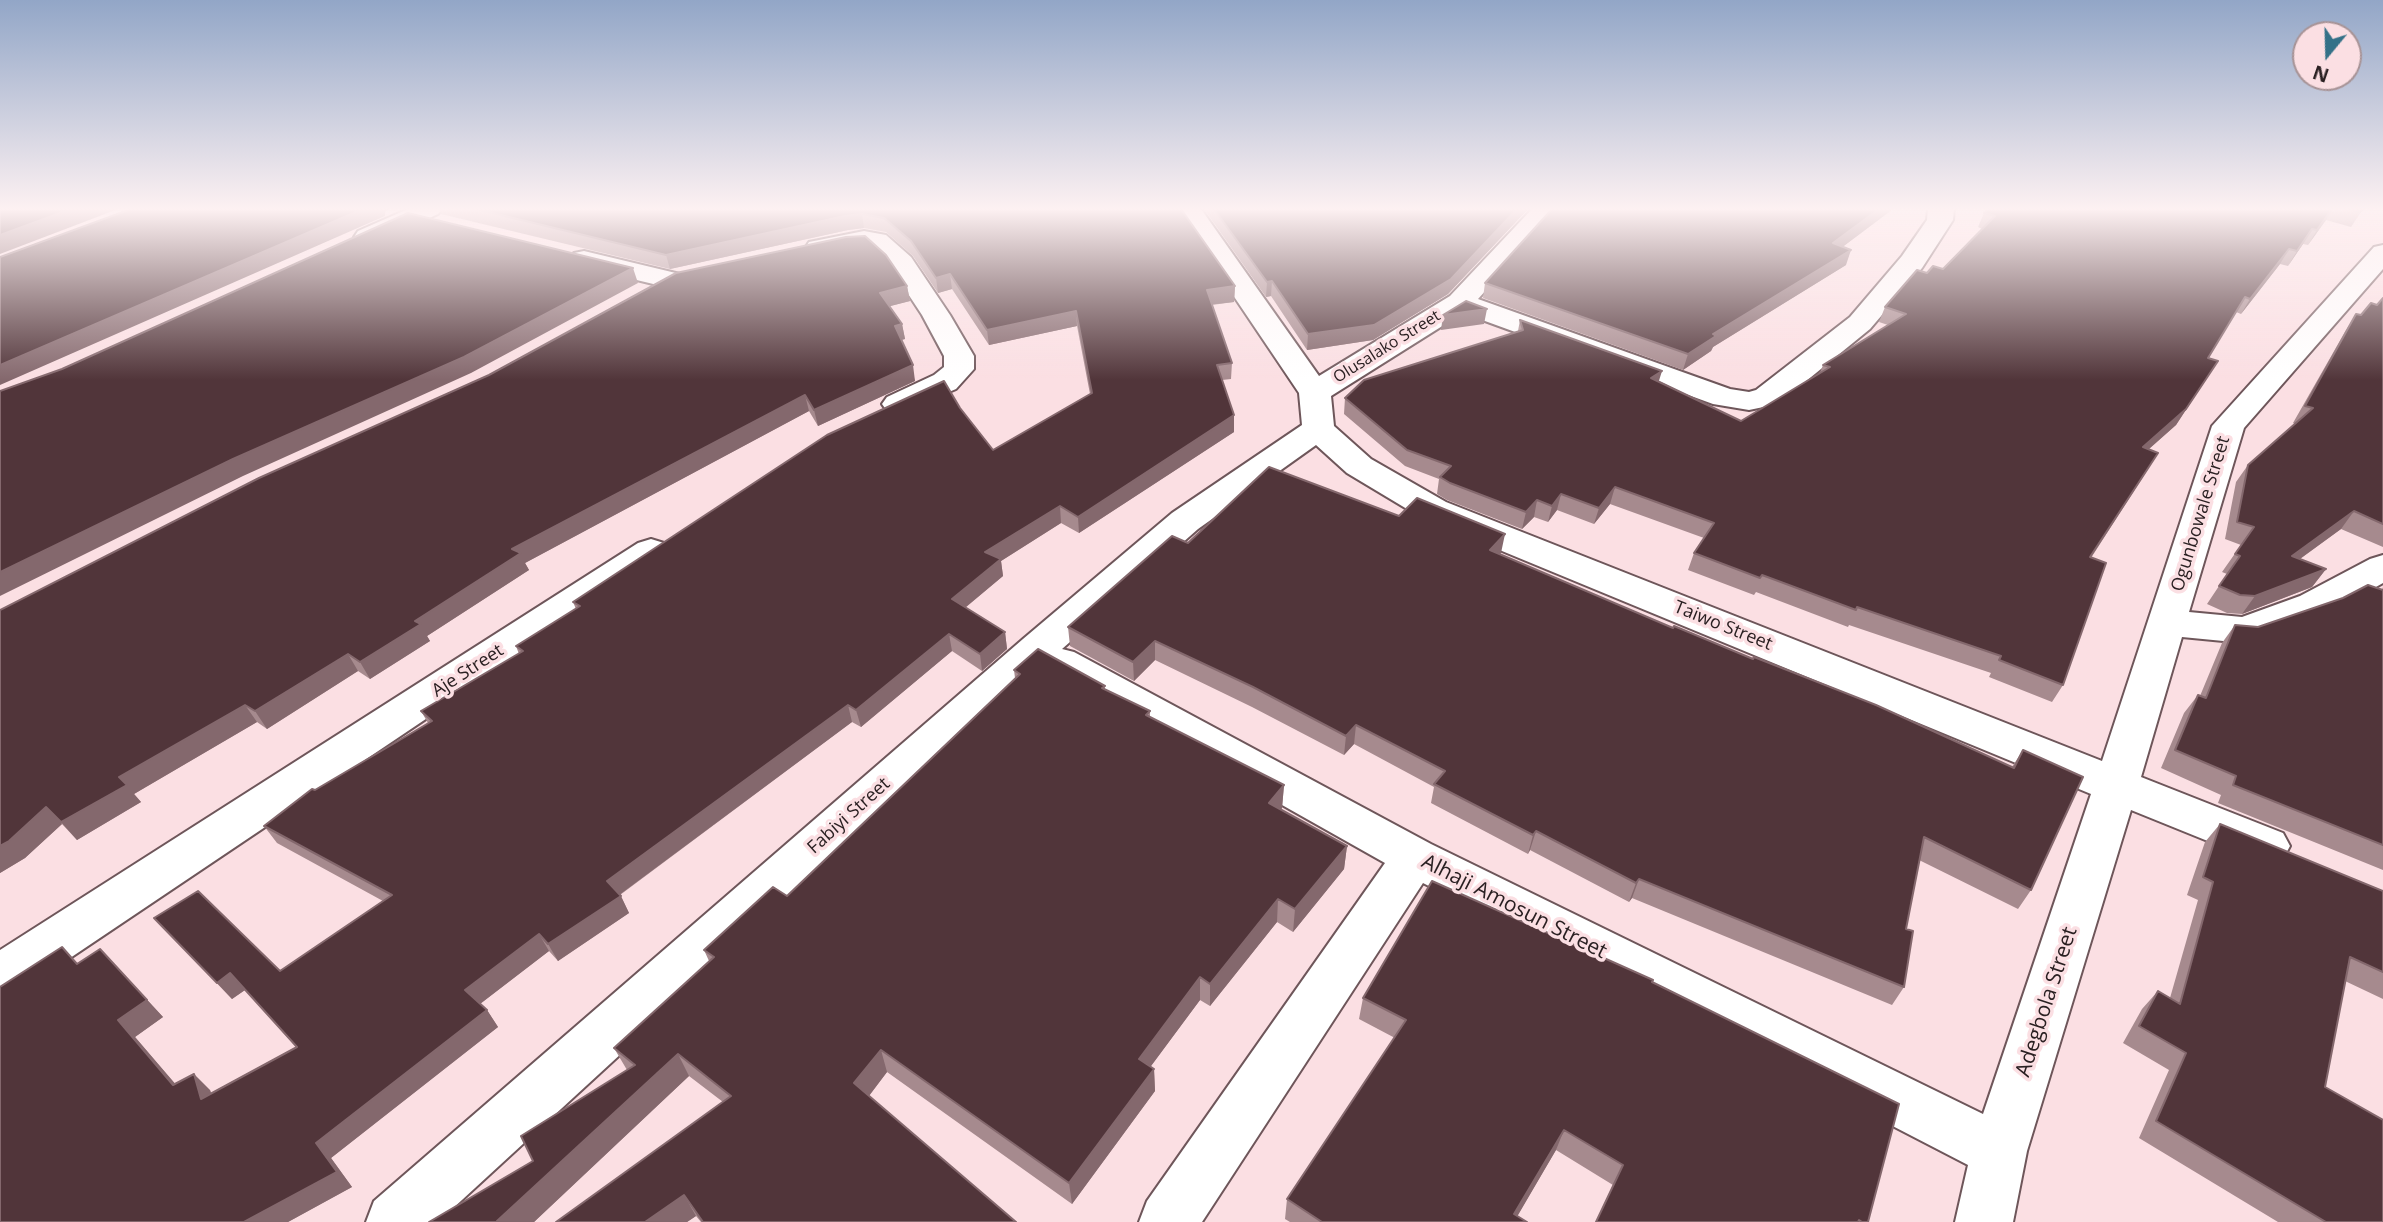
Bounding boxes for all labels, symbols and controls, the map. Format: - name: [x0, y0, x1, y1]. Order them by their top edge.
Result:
- north arrow: [2292, 21, 2362, 91]
- text: N: [2309, 59, 2332, 89]
- street label: Olusalako Street: [1330, 306, 1444, 388]
- street label: Ogunbowale Street: [2167, 434, 2235, 594]
- street label: Taiwo Street: [1671, 596, 1775, 656]
- street label: Aje Street: [428, 640, 508, 702]
- street label: Fabiyi Street: [803, 773, 895, 859]
- street label: Alhaji Amosun Street: [1417, 849, 1611, 965]
- street label: Adegbola Street: [2011, 924, 2083, 1080]

